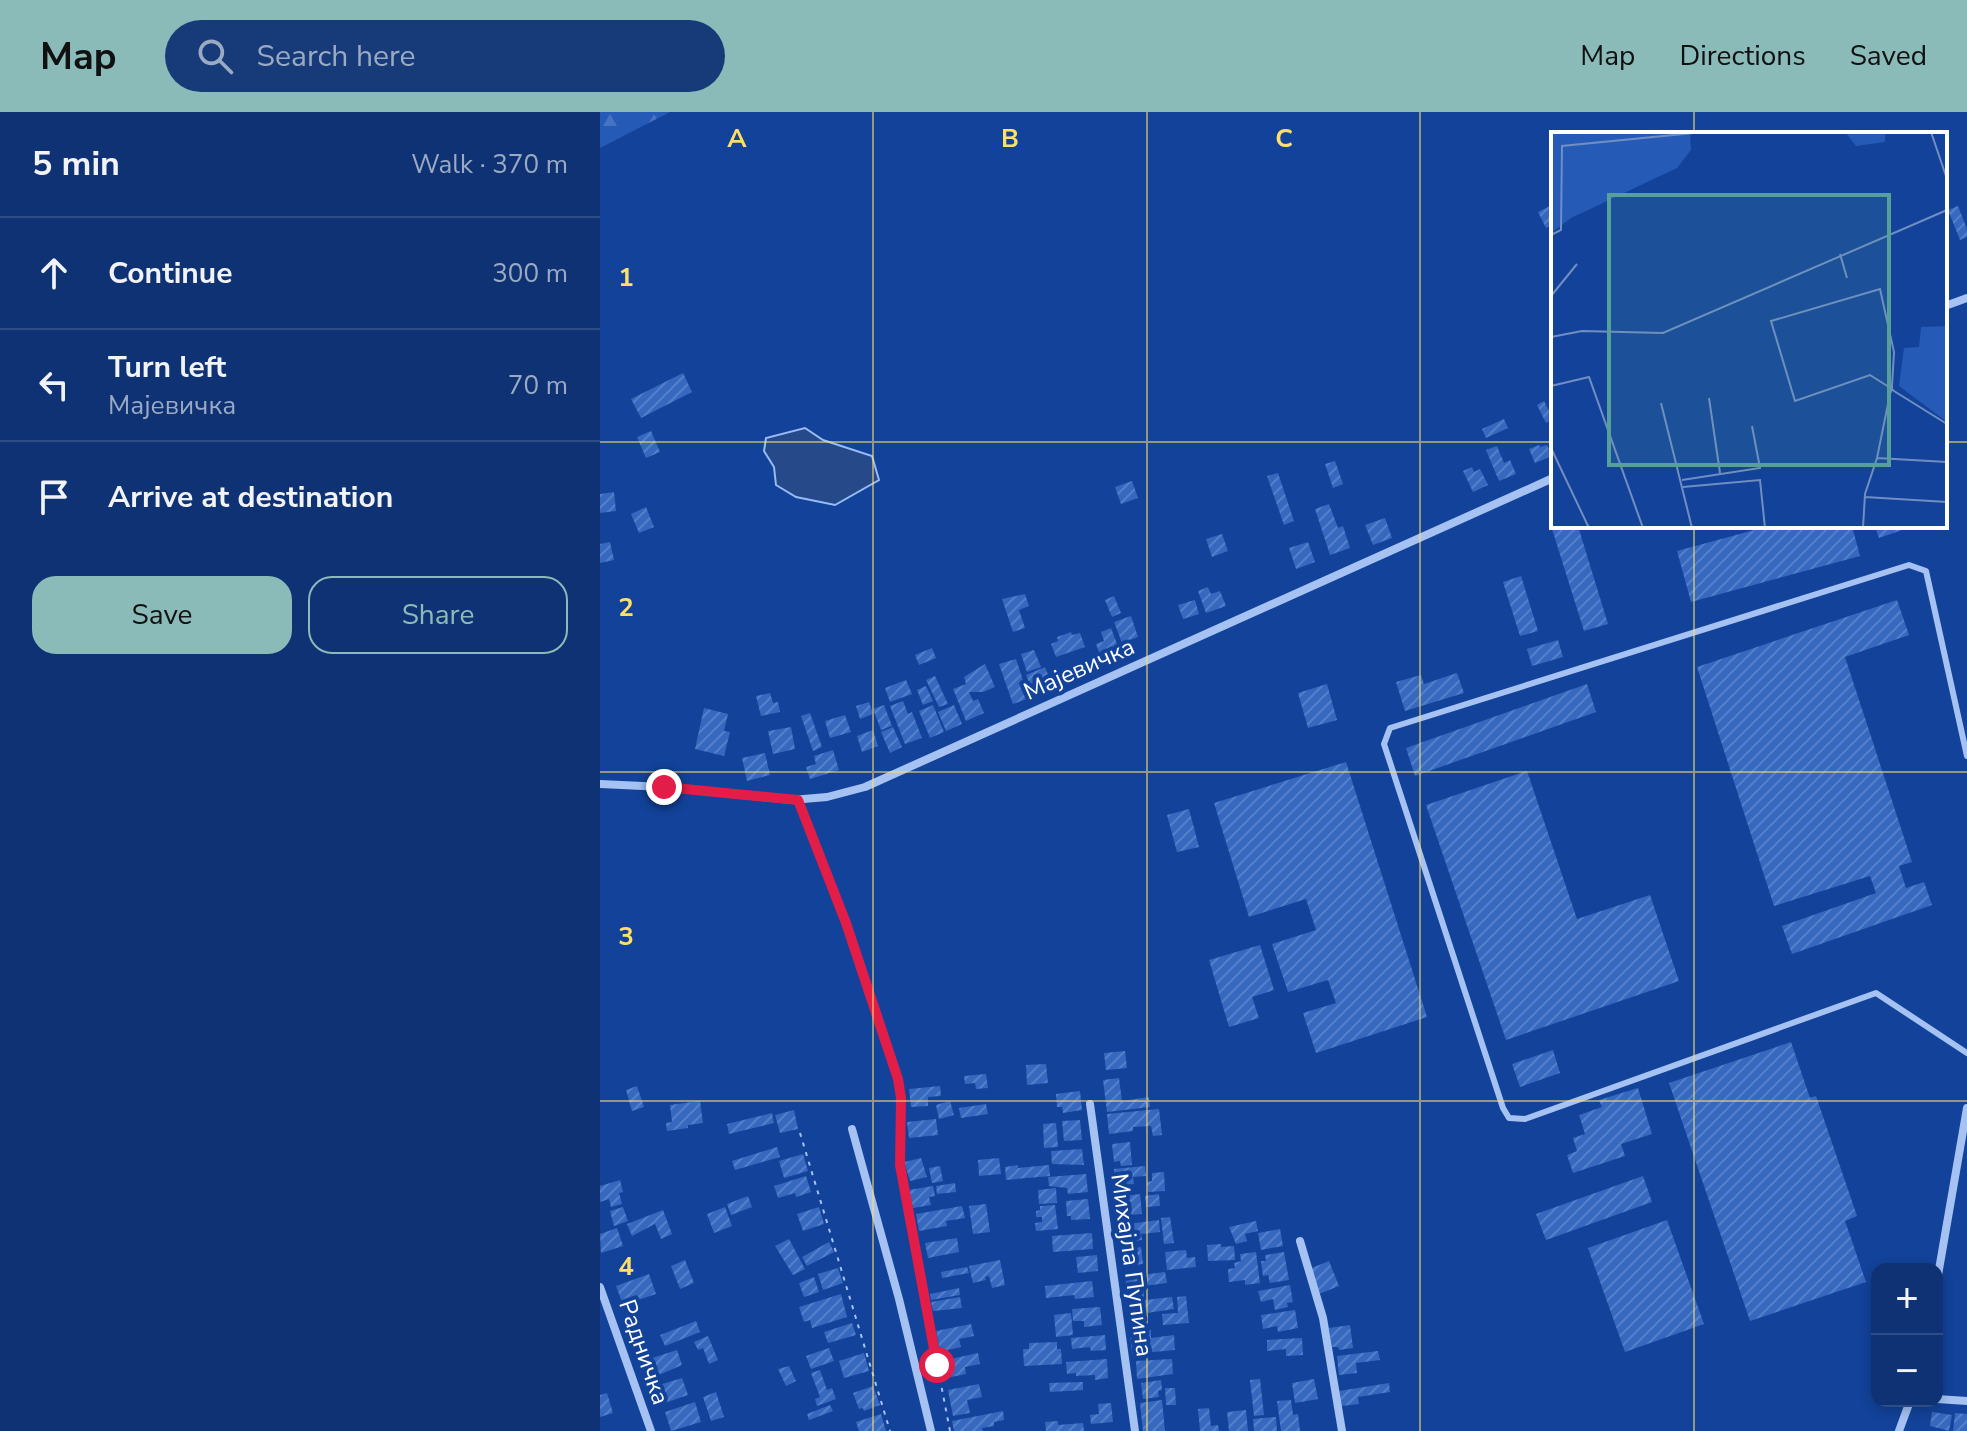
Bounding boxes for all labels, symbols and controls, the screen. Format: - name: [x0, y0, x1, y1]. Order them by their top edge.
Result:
- search box: [165, 20, 725, 92]
- text: Map: [40, 31, 117, 82]
- icon: search: [193, 34, 237, 78]
- text: Search here: [257, 36, 416, 77]
- text: Map: [1580, 37, 1635, 75]
- text: Directions: [1679, 37, 1806, 75]
- text: Saved: [1850, 37, 1927, 75]
- text: A: [727, 121, 747, 156]
- text: B: [1001, 121, 1019, 156]
- text: C: [1275, 121, 1293, 156]
- inset map: [1551, 132, 1947, 528]
- text: 5 min: [32, 141, 120, 187]
- text: Walk · 370 m: [411, 147, 568, 182]
- icon: ahead: [32, 251, 76, 295]
- text: Continue: [108, 253, 233, 294]
- text: 300 m: [492, 256, 568, 291]
- text: 1: [618, 260, 634, 295]
- text: Turn left: [108, 347, 226, 388]
- icon: left: [32, 363, 76, 407]
- text: 70 m: [508, 368, 568, 403]
- text: Мајевичка: [108, 388, 236, 423]
- icon: arrive: [32, 475, 76, 519]
- text: Arrive at destination: [108, 477, 393, 518]
- button: Save: [32, 576, 292, 654]
- button: Share: [308, 576, 568, 654]
- text: 2: [618, 590, 634, 625]
- street label: Мајевичка: [1018, 630, 1140, 708]
- route end: [646, 769, 682, 805]
- text: 3: [618, 919, 634, 954]
- street label: Михајла Пупина: [1103, 1171, 1161, 1359]
- text: 4: [618, 1249, 634, 1284]
- map controls: [1871, 1263, 1943, 1407]
- button: +: [1871, 1263, 1943, 1335]
- street label: Радничка: [611, 1295, 677, 1409]
- button: −: [1871, 1335, 1943, 1407]
- route start: [919, 1347, 955, 1383]

